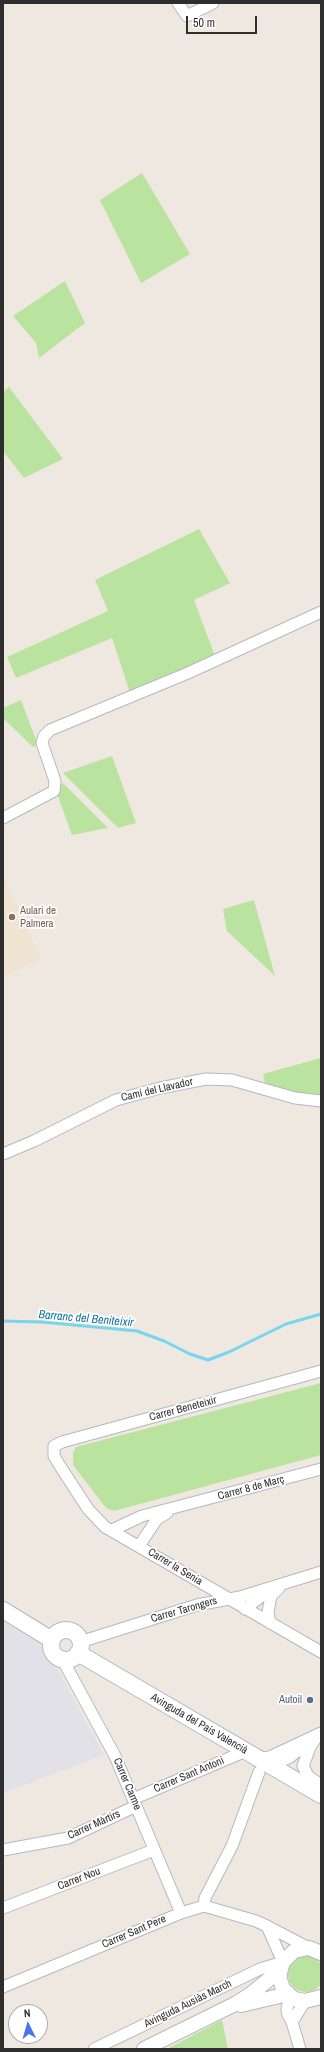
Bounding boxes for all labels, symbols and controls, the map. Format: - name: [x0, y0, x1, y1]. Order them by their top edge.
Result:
- scale bar: [188, 8, 259, 34]
- text: 50 m: [193, 15, 215, 31]
- place label: Aulari de Palmera: [20, 904, 56, 930]
- marker: Aulari de Palmera: [7, 912, 17, 922]
- street label: Camí del Llavador: [120, 1075, 194, 1105]
- water label: Barranc del Beniteixir: [38, 1308, 134, 1330]
- street label: Carrer Beneteixir: [148, 1394, 218, 1424]
- street label: Carrer 8 de Març: [216, 1473, 286, 1503]
- street label: Carrer la Senia: [145, 1546, 205, 1588]
- street label: Carrer Tarongers: [149, 1594, 219, 1626]
- street label: Avinguda del País Valencià: [148, 1691, 250, 1757]
- place label: Autoil: [279, 1693, 302, 1707]
- marker: Autoil: [305, 1695, 315, 1705]
- street label: Carrer Sant Antoni: [152, 1754, 226, 1796]
- street label: Carrer Carme: [110, 1756, 144, 1812]
- street label: Carrer Màrtirs: [66, 1808, 122, 1842]
- street label: Carrer Nou: [56, 1865, 102, 1893]
- street label: Carrer Sant Pere: [100, 1913, 168, 1951]
- street label: Avinguda Ausiàs March: [142, 1977, 234, 2031]
- north arrow: [8, 2004, 48, 2044]
- text: N: [23, 2006, 31, 2020]

